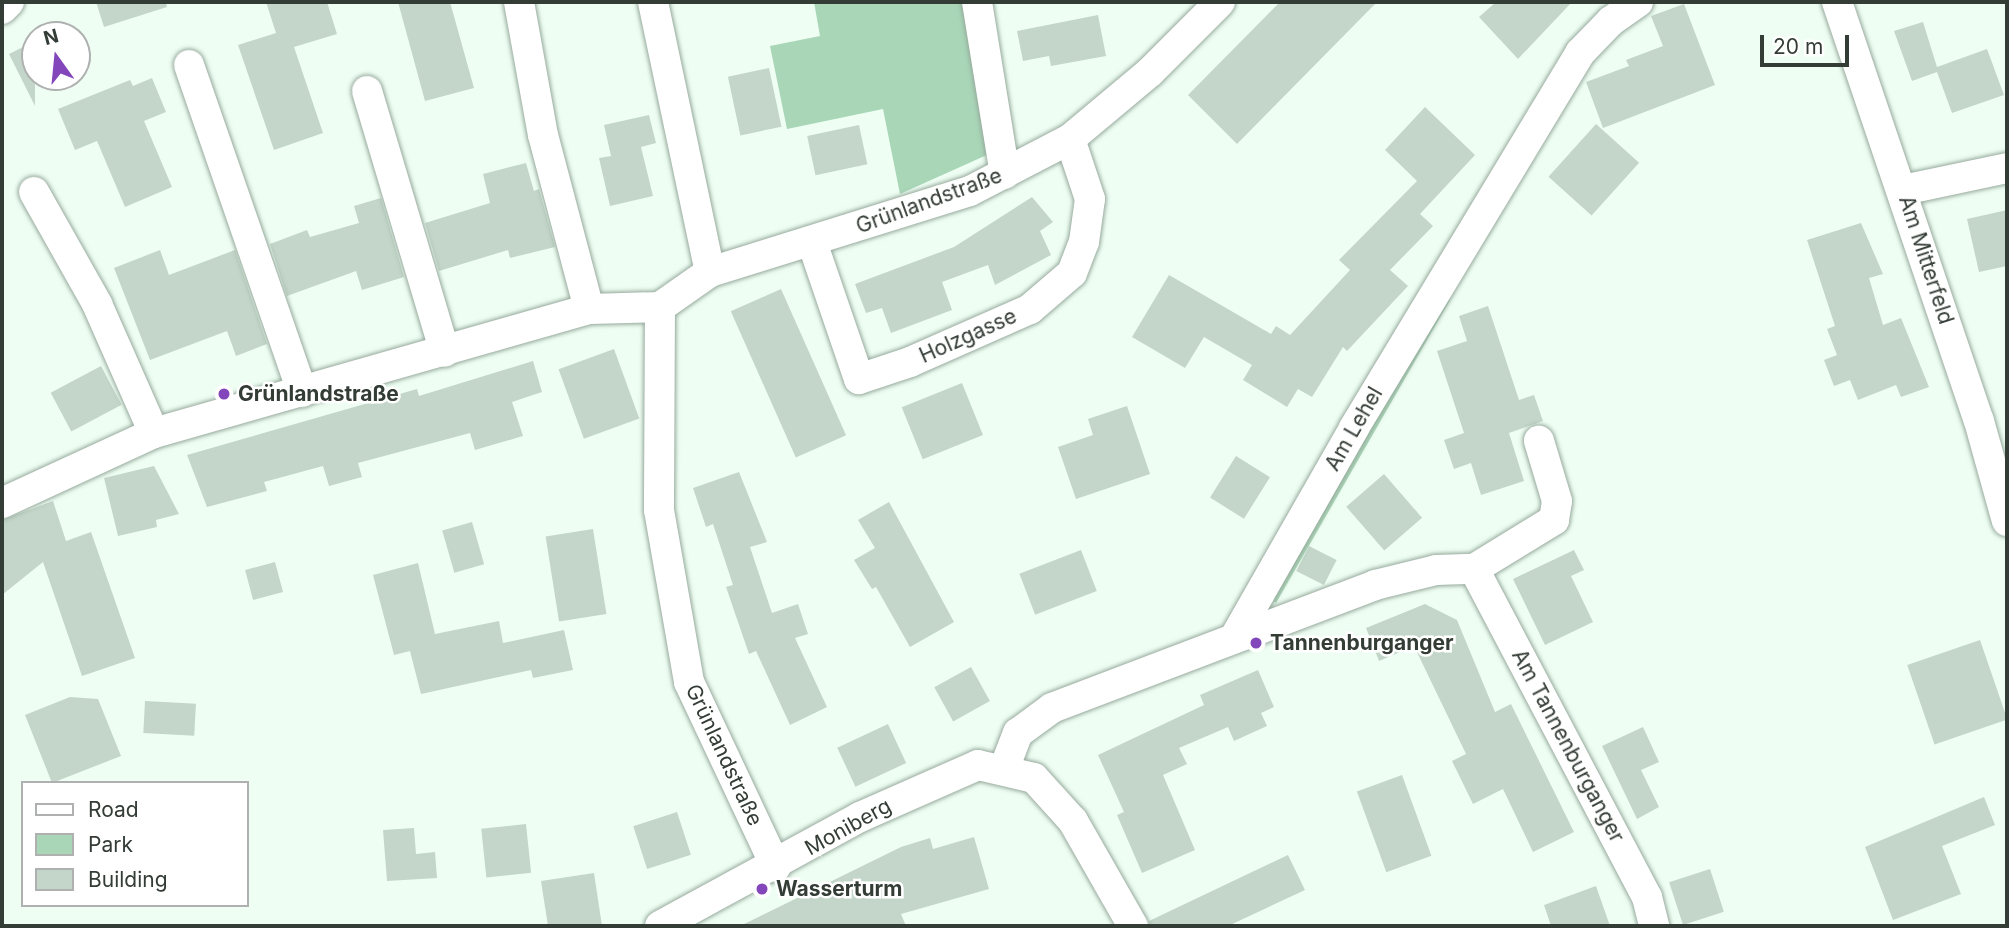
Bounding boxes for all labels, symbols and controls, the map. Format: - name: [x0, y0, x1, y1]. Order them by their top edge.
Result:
- north arrow: [21, 21, 91, 91]
- scale bar: [1764, 21, 1853, 65]
- text: N: [41, 24, 61, 50]
- text: 20 m: [1773, 34, 1823, 59]
- street label: Grünlandstraße: [853, 163, 1005, 239]
- street label: Am Mitterfeld: [1893, 193, 1959, 327]
- street label: Holzgasse: [916, 303, 1020, 369]
- place label: Grünlandstraße: [238, 381, 399, 407]
- street label: Am Lehel: [1320, 383, 1388, 475]
- marker: Grünlandstraße: [216, 386, 232, 402]
- place label: Tannenburganger: [1270, 630, 1454, 656]
- marker: Tannenburganger: [1248, 635, 1264, 651]
- street label: Am Tannenburganger: [1506, 645, 1630, 847]
- street label: Grünlandstraße: [680, 680, 768, 830]
- legend: [21, 781, 248, 907]
- street label: Moniberg: [801, 793, 895, 861]
- text: Road: [88, 797, 139, 822]
- text: Park: [88, 832, 133, 857]
- text: Building: [88, 867, 168, 892]
- place label: Wasserturm: [776, 876, 902, 902]
- marker: Wasserturm: [754, 881, 770, 897]

